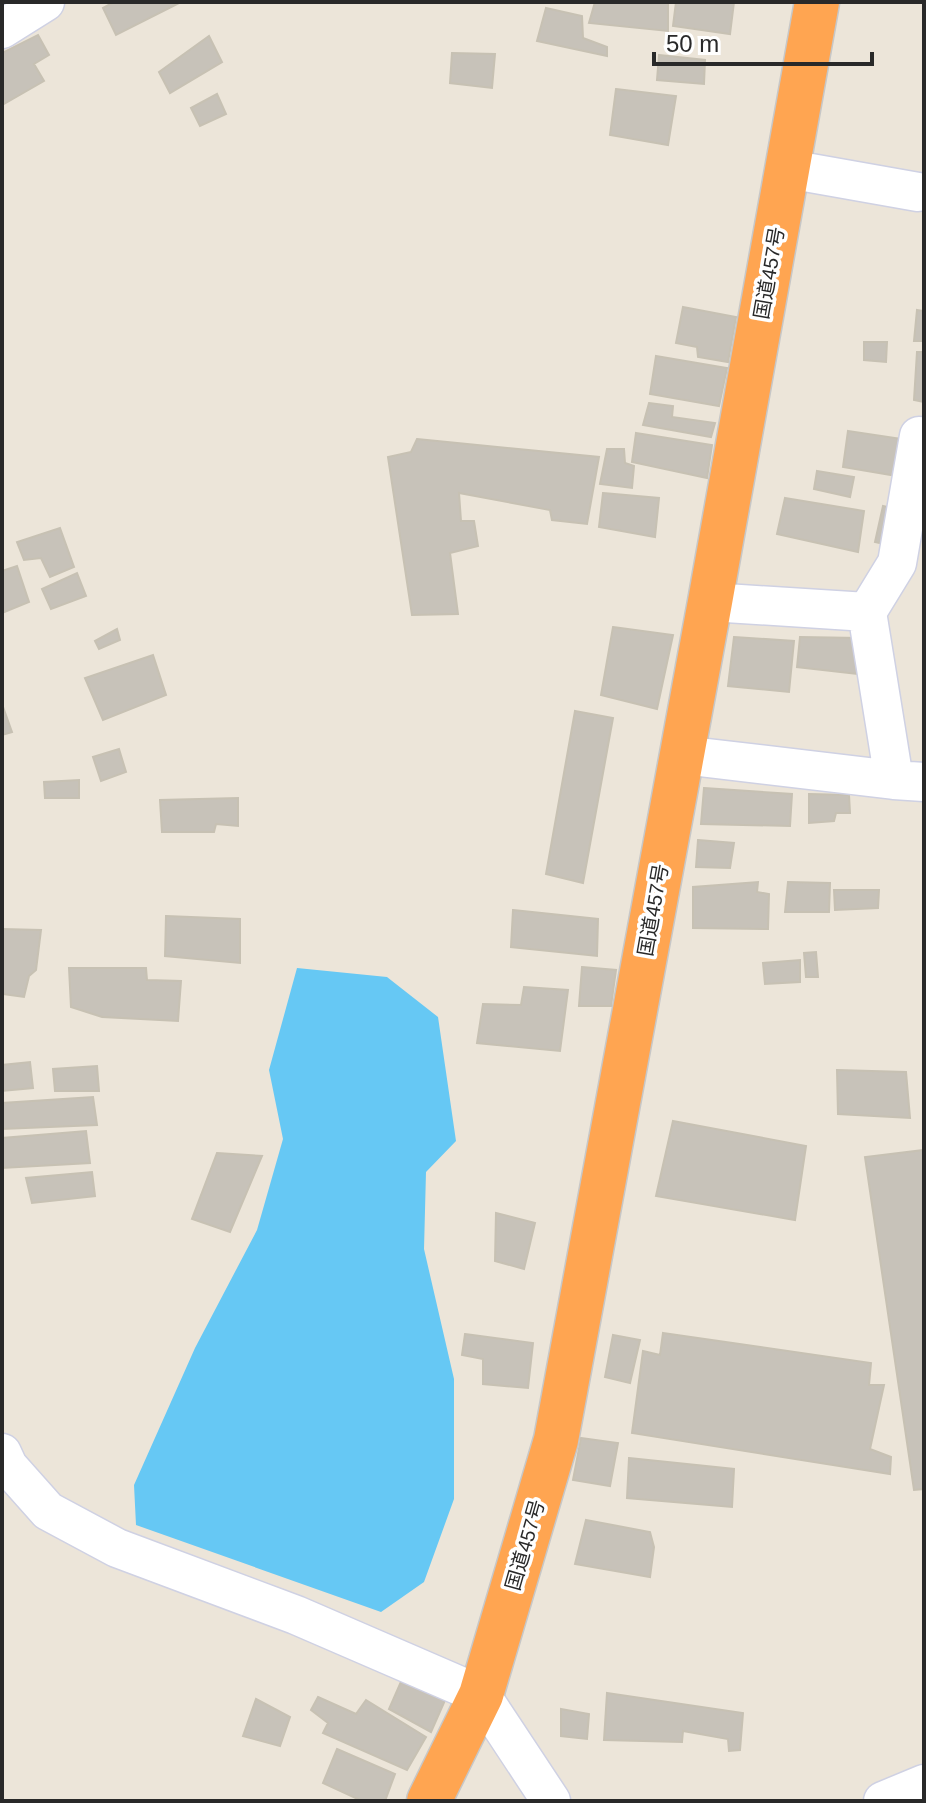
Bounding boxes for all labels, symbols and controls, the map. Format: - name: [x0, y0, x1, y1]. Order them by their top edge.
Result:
- scale bar: [654, 16, 872, 66]
- text: 50 m: [666, 30, 719, 57]
- street label: 国道457号: [750, 225, 788, 321]
- street label: 国道457号: [634, 862, 672, 958]
- street label: 国道457号: [502, 1497, 548, 1593]

